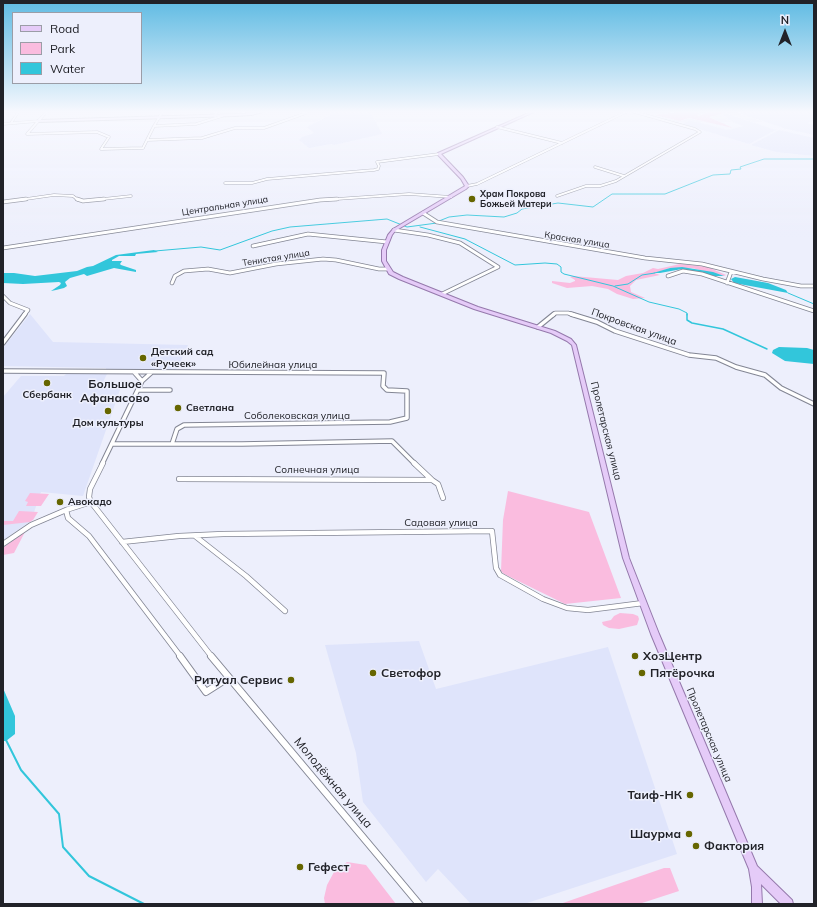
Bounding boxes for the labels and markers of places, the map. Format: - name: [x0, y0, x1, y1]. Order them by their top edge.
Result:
- place label: Храм Покрова Божьей Матери: [480, 189, 552, 210]
- marker: Храм Покрова Божьей Матери: [467, 194, 477, 204]
- place label: Детский сад «Ручеек»: [151, 346, 213, 370]
- marker: Детский сад «Ручеек»: [138, 353, 148, 363]
- marker: Сбербанк: [42, 378, 52, 388]
- place label: Сбербанк: [22, 389, 72, 401]
- place label: Светлана: [186, 402, 234, 414]
- marker: Светлана: [173, 403, 183, 413]
- marker: Дом культуры: [103, 406, 113, 416]
- place label: Дом культуры: [72, 417, 144, 429]
- place label: Авокадо: [68, 496, 112, 508]
- marker: Авокадо: [55, 497, 65, 507]
- place label: ХозЦентр: [643, 649, 702, 663]
- marker: ХозЦентр: [630, 651, 640, 661]
- place label: Светофор: [381, 666, 441, 680]
- place label: Пятёрочка: [650, 666, 715, 680]
- marker: Светофор: [368, 668, 378, 678]
- marker: Пятёрочка: [637, 668, 647, 678]
- place label: Ритуал Сервис: [194, 673, 283, 687]
- marker: Ритуал Сервис: [286, 675, 296, 685]
- place label: Таиф-НК: [627, 788, 682, 802]
- marker: Таиф-НК: [685, 790, 695, 800]
- place label: Шаурма: [630, 827, 681, 841]
- marker: Шаурма: [684, 829, 694, 839]
- place label: Фактория: [704, 839, 764, 853]
- marker: Фактория: [691, 841, 701, 851]
- place label: Гефест: [308, 860, 349, 874]
- marker: Гефест: [295, 862, 305, 872]

